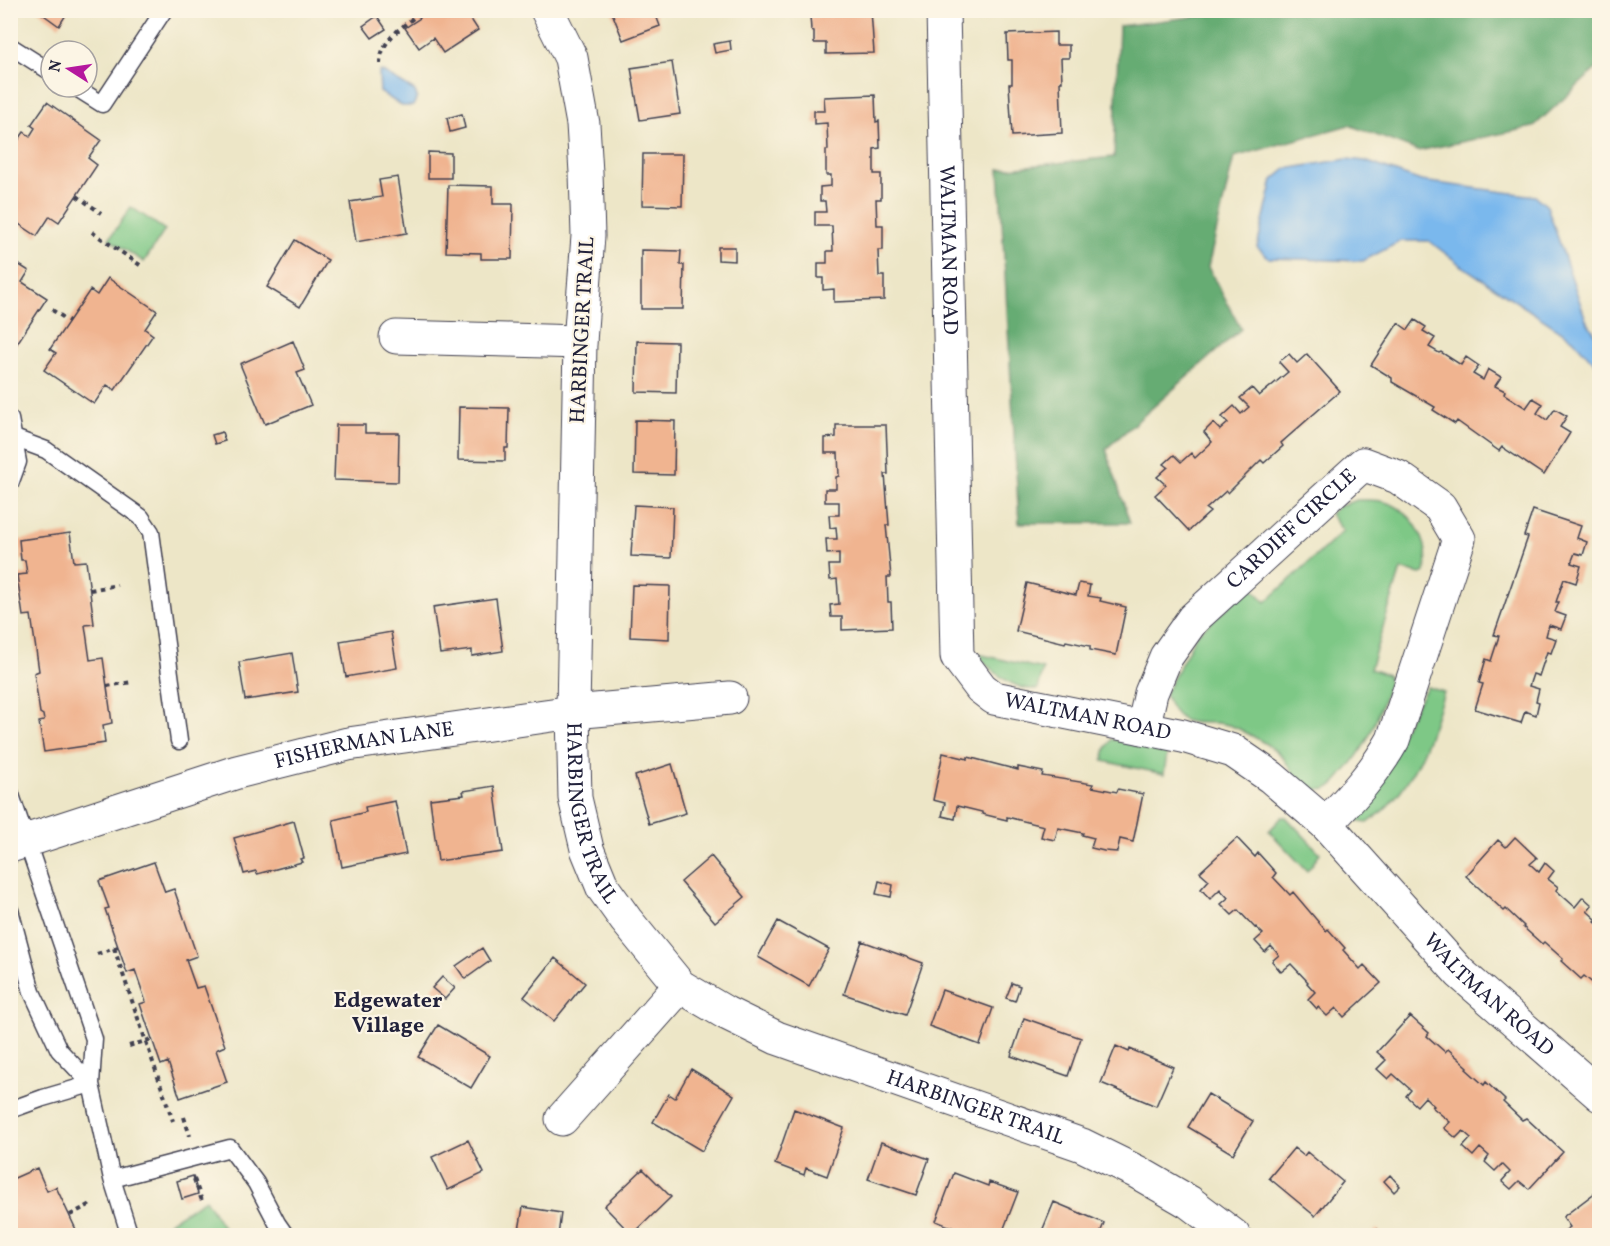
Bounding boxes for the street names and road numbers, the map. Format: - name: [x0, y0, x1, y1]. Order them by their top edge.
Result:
- street label: WALTMAN ROAD: [932, 165, 965, 335]
- street label: HARBINGER TRAIL: [564, 236, 602, 424]
- street label: CARDIFF CIRCLE: [1220, 462, 1363, 596]
- street label: WALTMAN ROAD: [1002, 686, 1174, 748]
- street label: FISHERMAN LANE: [271, 715, 456, 777]
- street label: HARBINGER TRAIL: [559, 722, 625, 910]
- street label: WALTMAN ROAD: [1416, 927, 1560, 1063]
- street label: HARBINGER TRAIL: [882, 1063, 1069, 1152]

